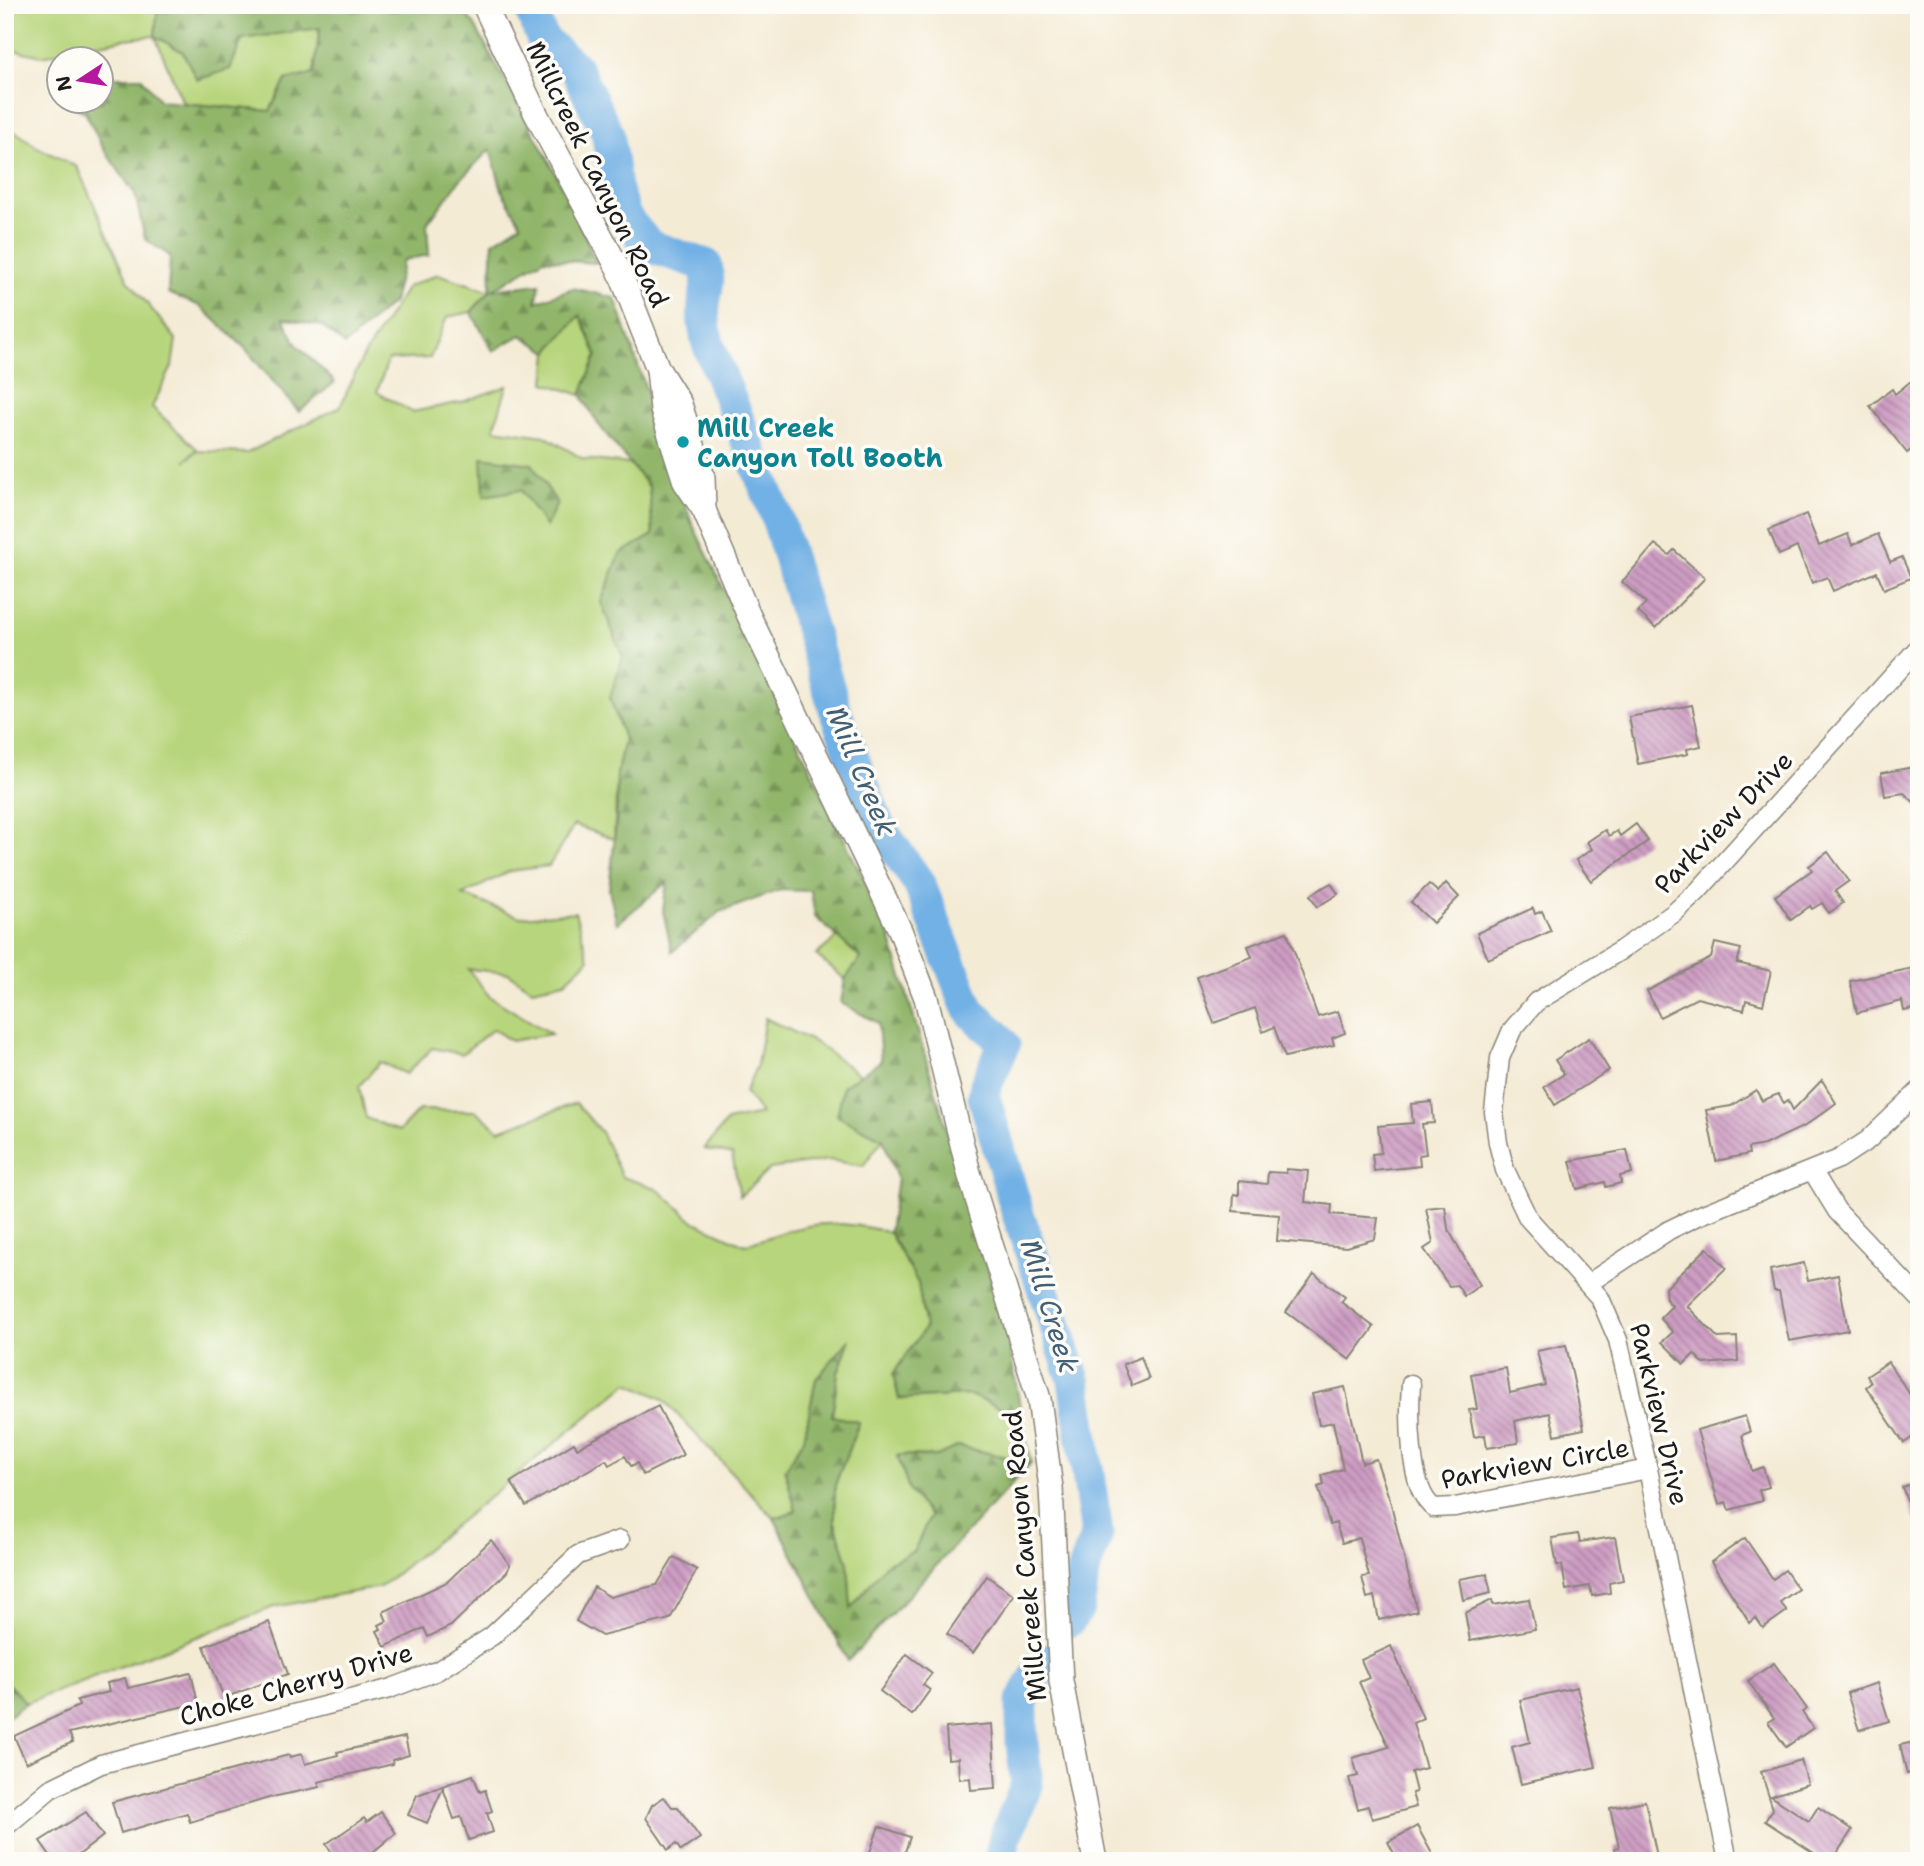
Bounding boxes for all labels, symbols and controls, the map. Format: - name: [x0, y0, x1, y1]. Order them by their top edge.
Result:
- street label: Millcreek Canyon Road: [518, 35, 678, 313]
- north arrow: [46, 46, 116, 116]
- text: N: [50, 73, 78, 93]
- place label: Mill Creek Canyon Toll Booth: [697, 410, 943, 475]
- marker: Mill Creek Canyon Toll Booth: [675, 434, 691, 450]
- water label: Mill Creek: [818, 700, 906, 842]
- street label: Parkview Drive: [1646, 743, 1800, 901]
- water label: Mill Creek: [1012, 1234, 1088, 1378]
- street label: Parkview Drive: [1622, 1319, 1698, 1509]
- street label: Millcreek Canyon Road: [994, 1409, 1054, 1703]
- street label: Parkview Circle: [1438, 1429, 1632, 1497]
- street label: Choke Cherry Drive: [175, 1634, 417, 1734]

